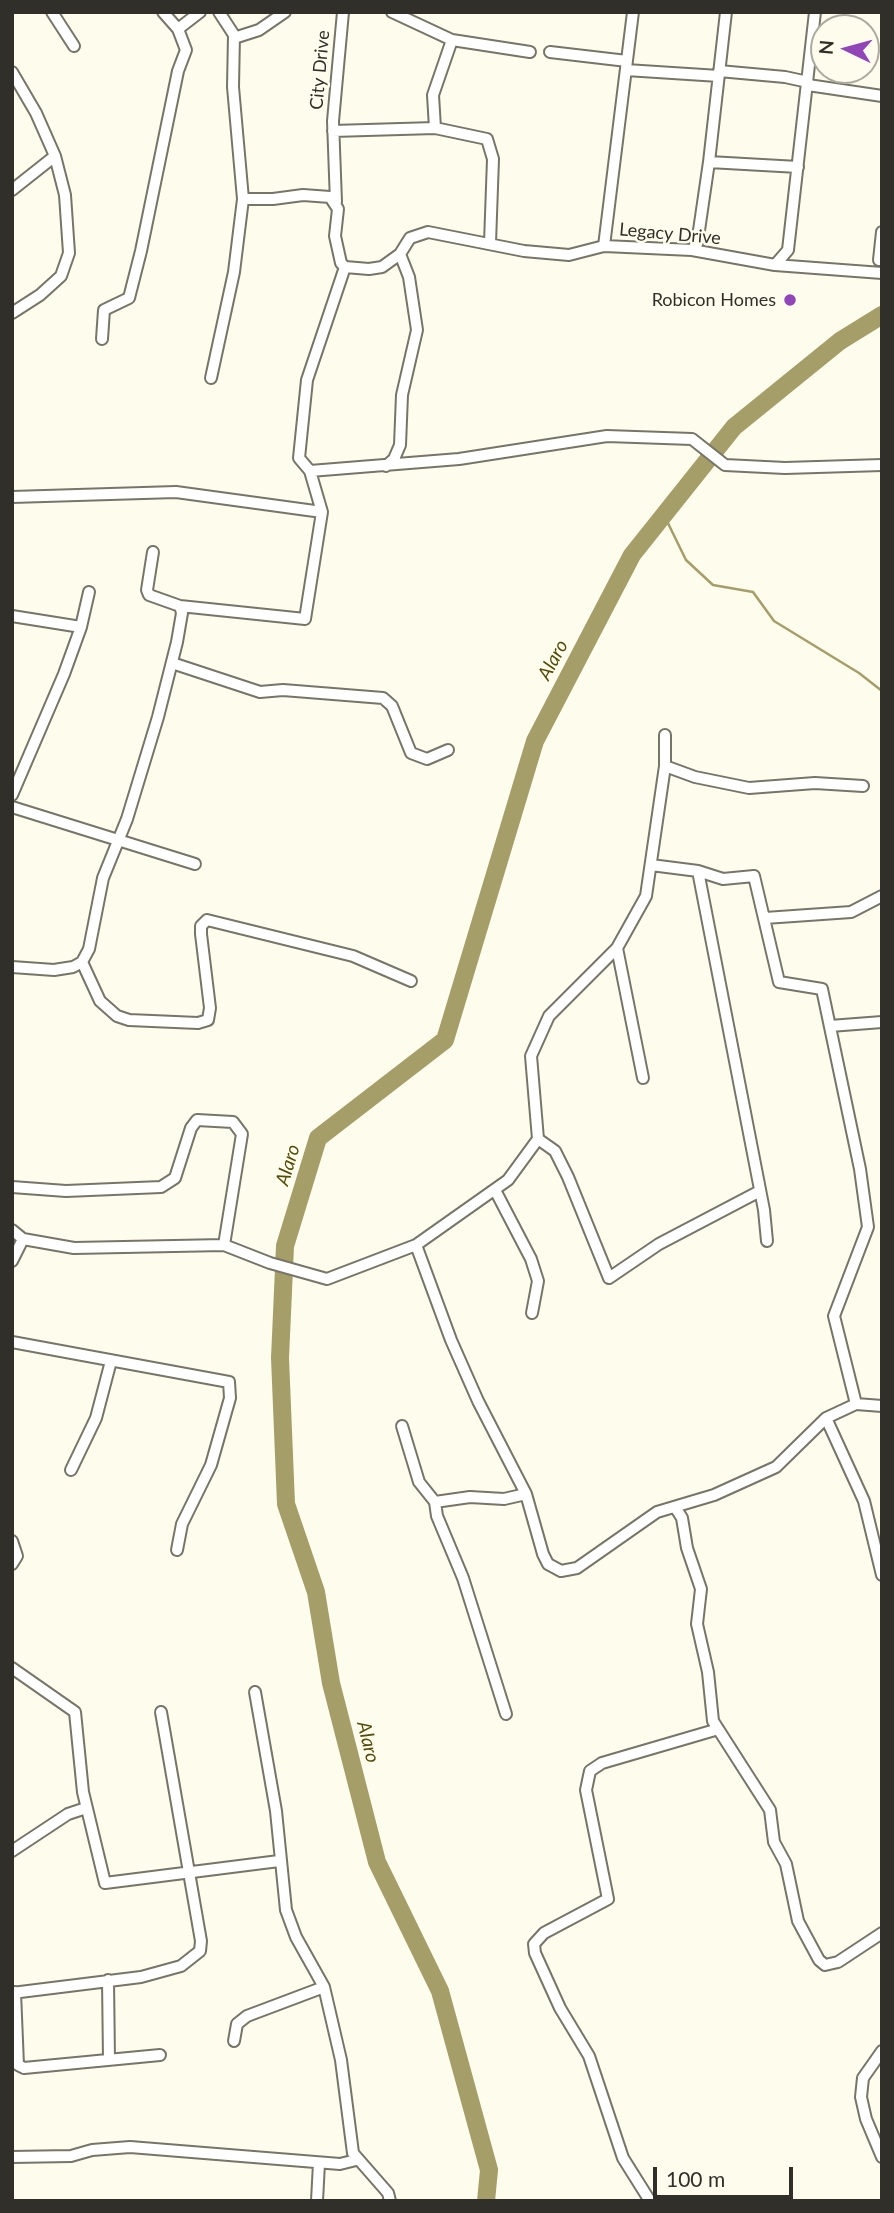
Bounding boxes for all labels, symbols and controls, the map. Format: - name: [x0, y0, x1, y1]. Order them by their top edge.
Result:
- north arrow: [810, 14, 880, 84]
- street label: City Drive: [306, 29, 334, 111]
- text: N: [813, 39, 838, 56]
- street label: Legacy Drive: [618, 219, 722, 249]
- place label: Robicon Homes: [652, 289, 776, 311]
- marker: Robicon Homes: [782, 292, 798, 308]
- water label: Alaro: [533, 636, 573, 684]
- water label: Alaro: [271, 1142, 305, 1188]
- water label: Alaro: [352, 1719, 384, 1765]
- scale bar: [656, 2154, 796, 2198]
- text: 100 m: [666, 2166, 725, 2191]

